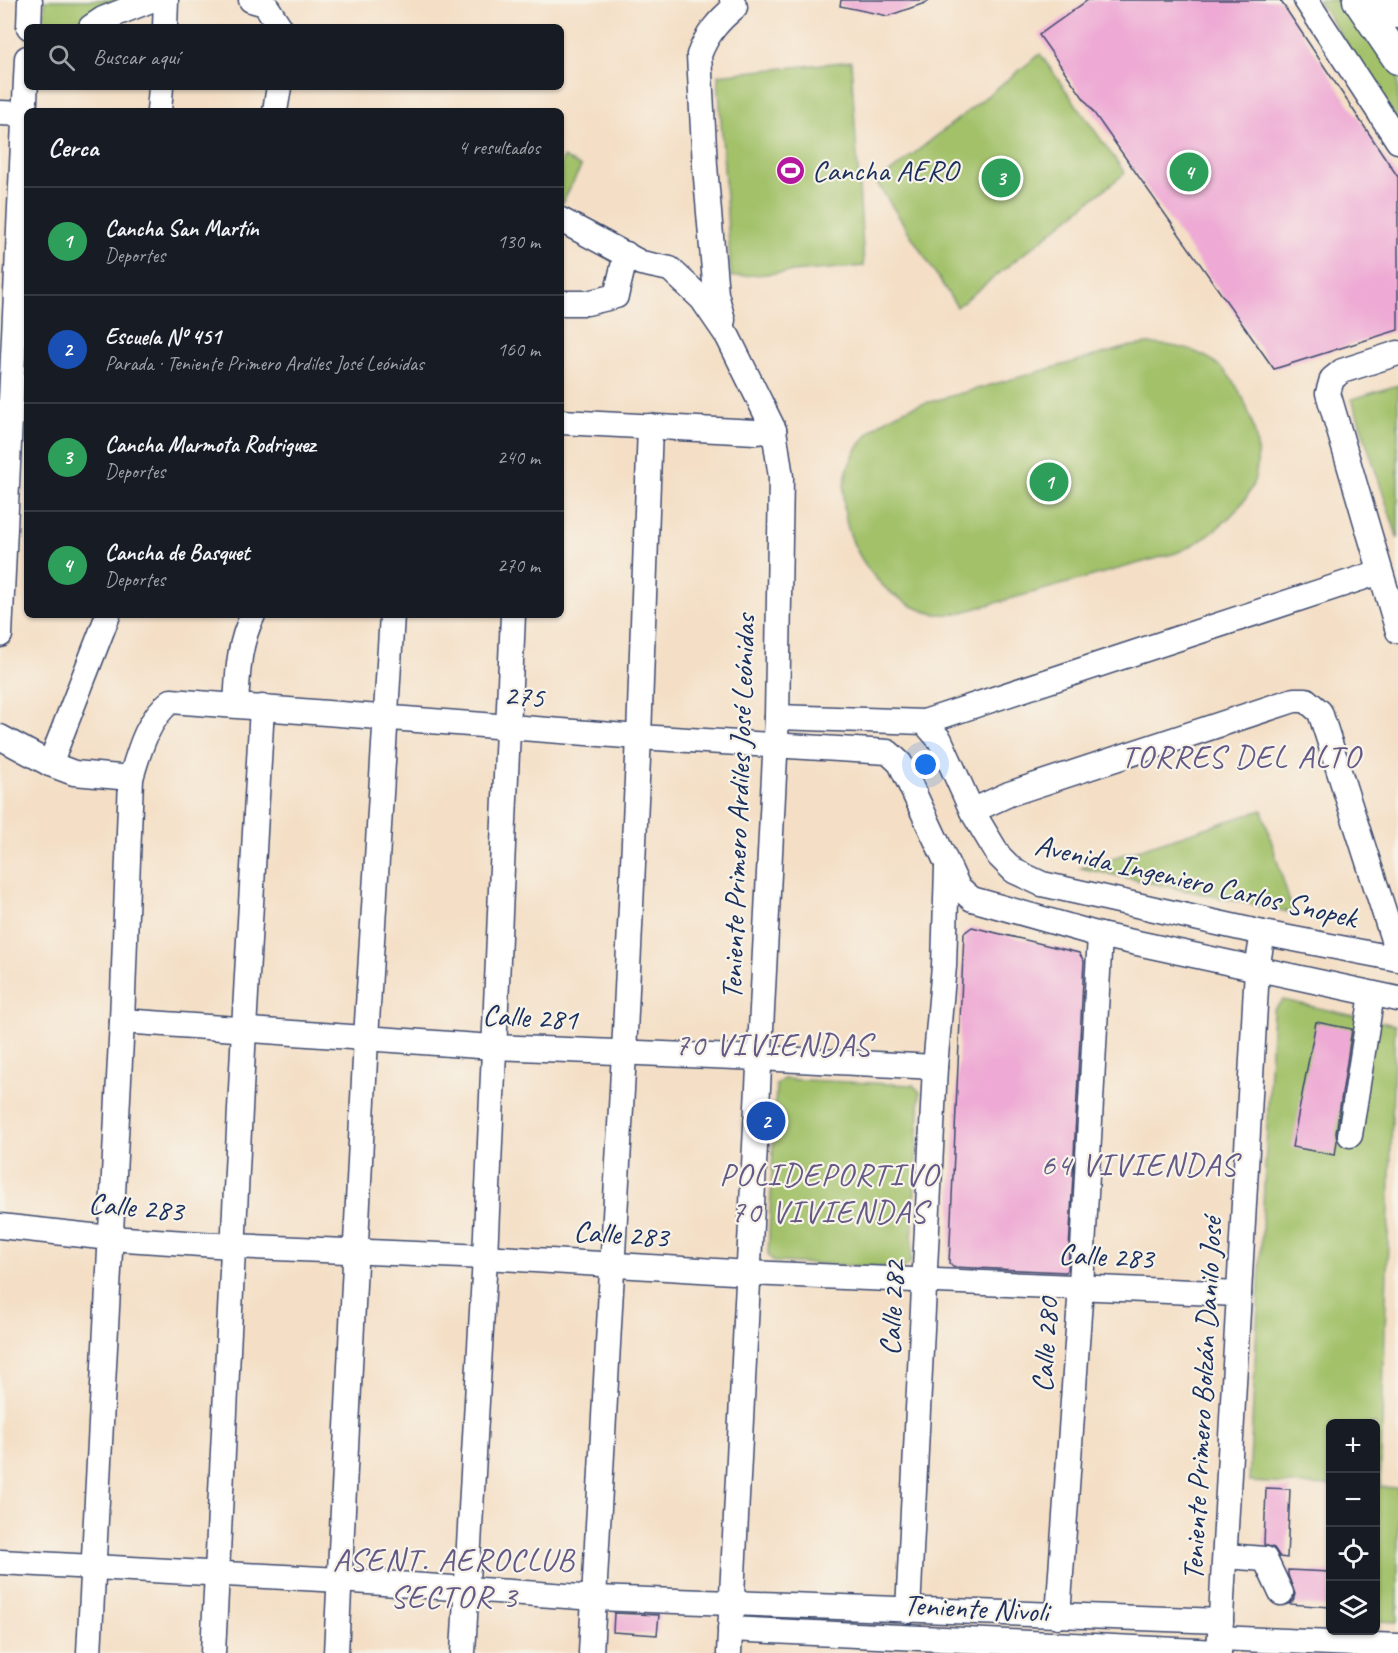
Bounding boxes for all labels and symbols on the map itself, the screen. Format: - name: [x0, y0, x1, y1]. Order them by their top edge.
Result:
- pin: 4: [1170, 150, 1208, 195]
- place label: Cancha AERO: [812, 151, 961, 189]
- sports icon: Cancha AERO: [775, 154, 807, 186]
- pin: 3: [982, 156, 1020, 201]
- pin: 1: [1030, 460, 1068, 504]
- street label: Teniente Primero Ardiles José Leónidas: [712, 611, 764, 1000]
- street label: 275: [502, 675, 547, 717]
- district label: TORRES DEL ALTO: [1121, 736, 1363, 777]
- your location: [911, 750, 940, 779]
- street label: Avenida Ingeniero Carlos Snopek: [1031, 825, 1363, 937]
- street label: Calle 281: [482, 996, 580, 1039]
- district label: 70 VIVIENDAS: [674, 1024, 877, 1065]
- pin: 2: [746, 1098, 786, 1144]
- district label: 64 VIVIENDAS: [1040, 1144, 1243, 1185]
- district label: POLIDEPORTIVO 70 VIVIENDAS: [719, 1154, 940, 1232]
- street label: Calle 283: [87, 1184, 187, 1230]
- street label: Calle 283: [572, 1212, 672, 1256]
- street label: Teniente Primero Bolzán Danilo José: [1174, 1212, 1231, 1582]
- street label: Calle 283: [1058, 1235, 1157, 1278]
- street label: Calle 282: [871, 1257, 914, 1356]
- street label: Calle 280: [1023, 1294, 1067, 1394]
- district label: ASENT. AEROCLUB SECTOR 3: [333, 1539, 576, 1617]
- street label: Teniente Nivoli: [903, 1585, 1053, 1631]

